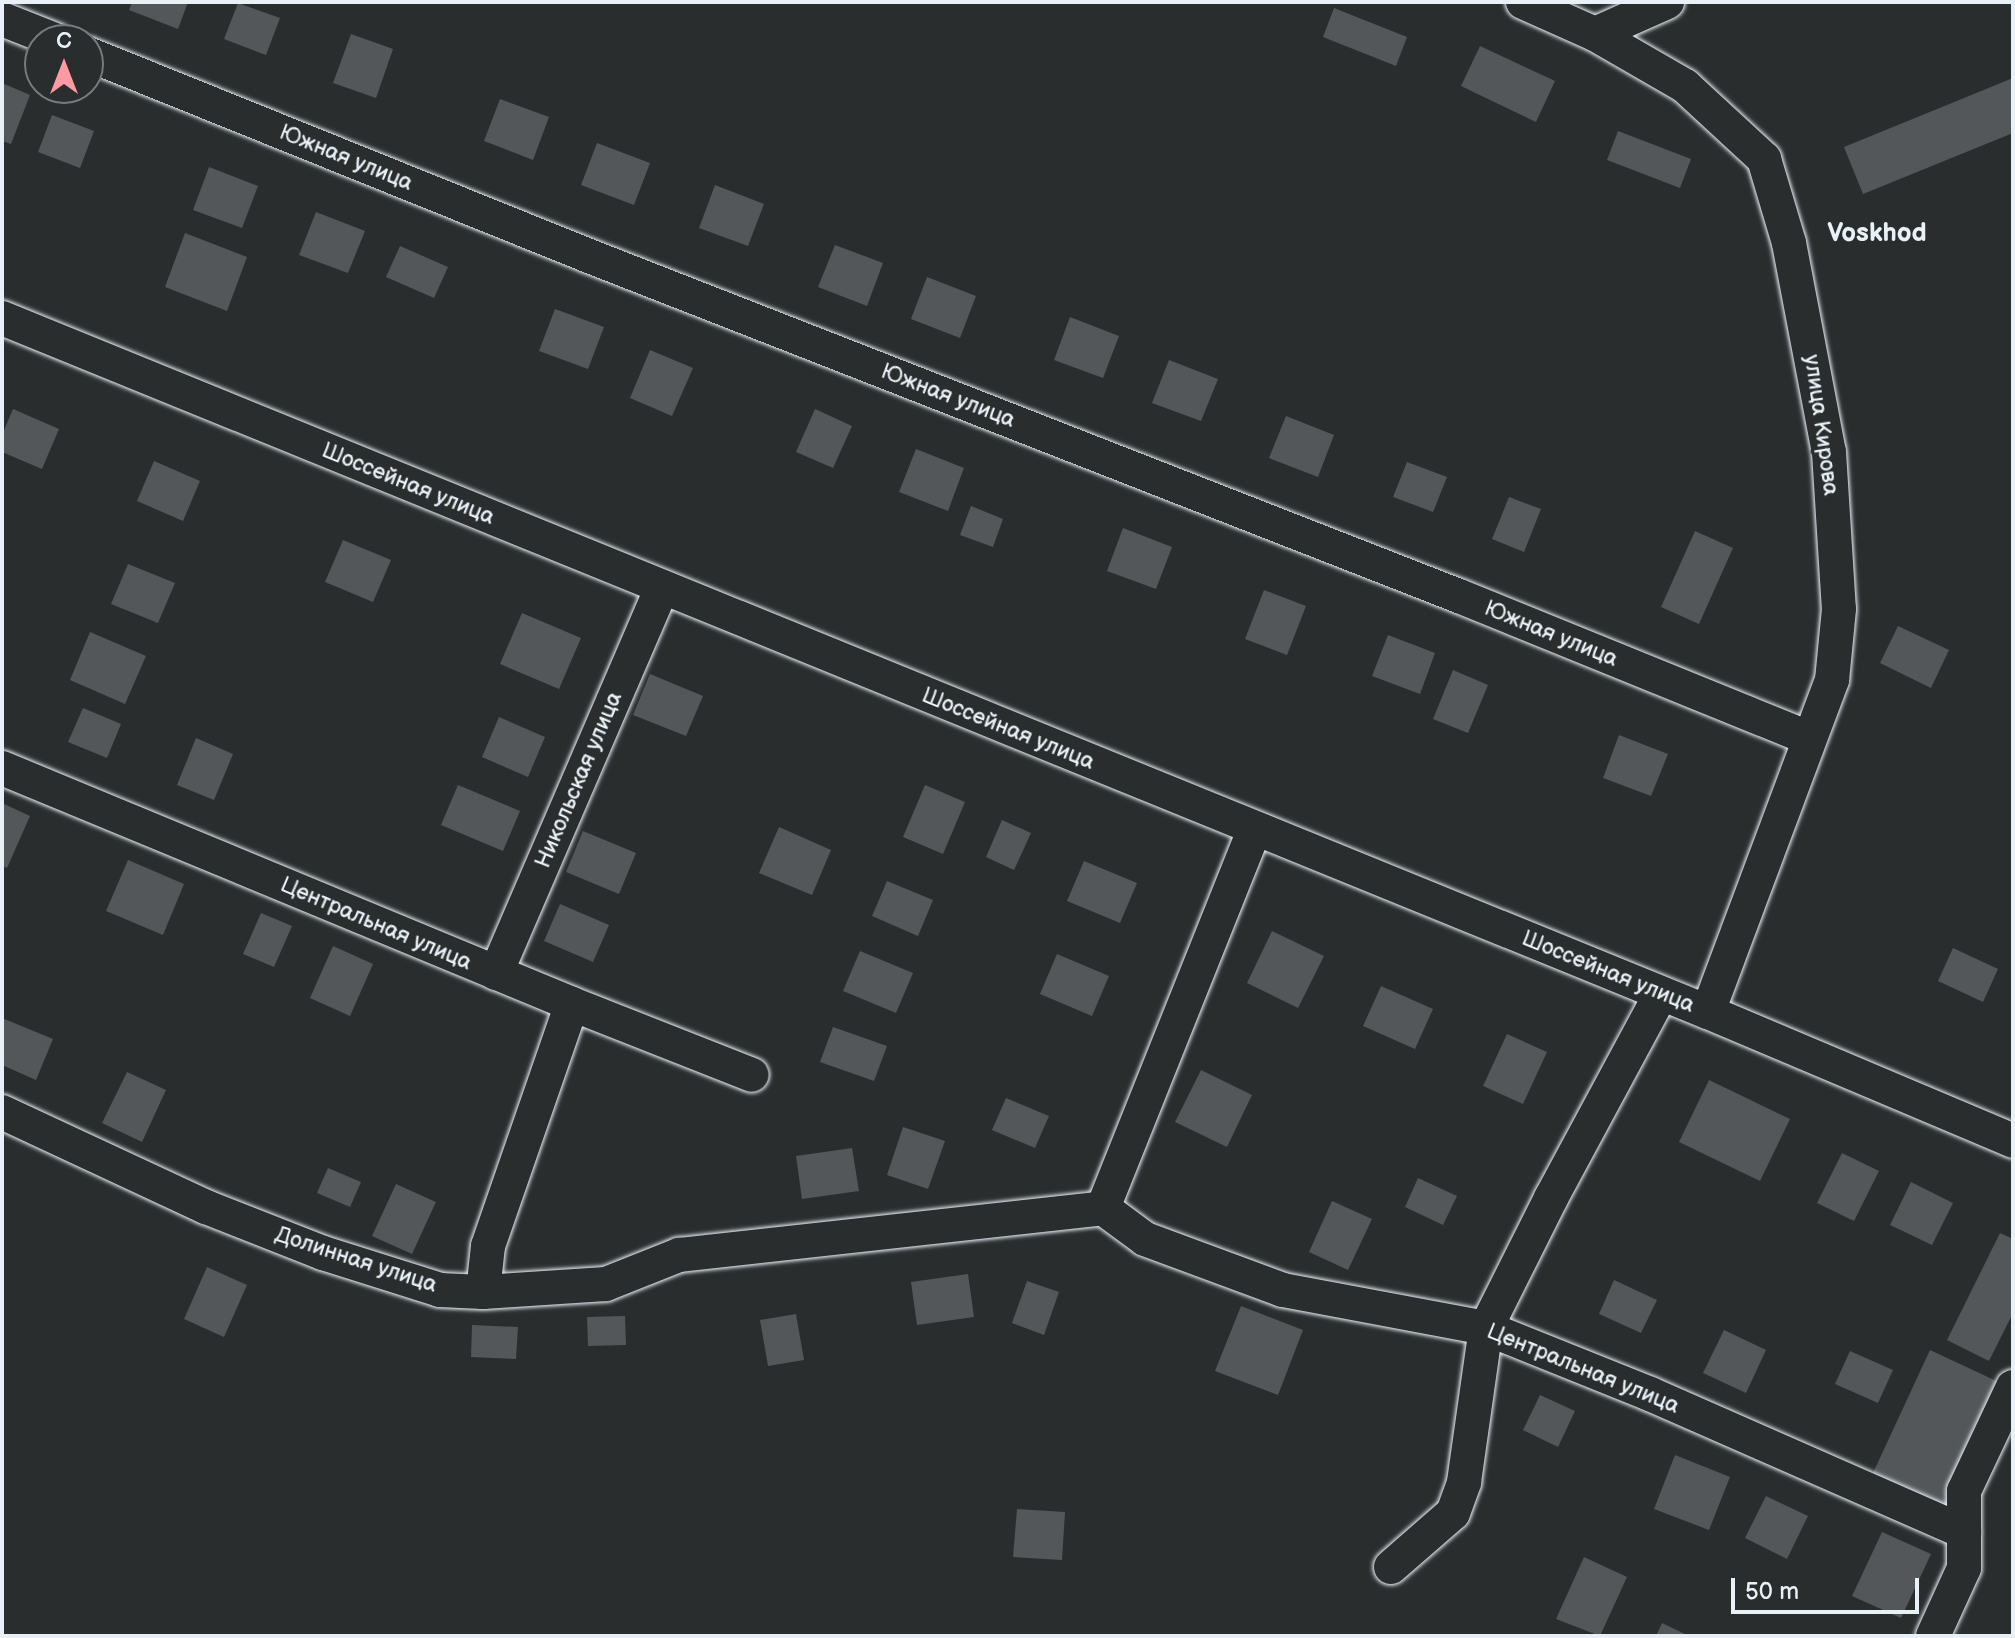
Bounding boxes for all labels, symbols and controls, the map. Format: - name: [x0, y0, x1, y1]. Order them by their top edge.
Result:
- north arrow: [24, 24, 104, 104]
- text: С: [56, 28, 72, 55]
- street label: Южная улица: [276, 119, 416, 197]
- district label: Voskhod: [1827, 218, 1927, 250]
- street label: улица Кирова: [1798, 353, 1844, 497]
- street label: Южная улица: [877, 358, 1019, 434]
- street label: Шоссейная улица: [318, 437, 498, 531]
- street label: Южная улица: [1481, 595, 1621, 673]
- street label: Шоссейная улица: [918, 682, 1098, 776]
- street label: Никольская улица: [530, 688, 628, 872]
- street label: Центральная улица: [276, 872, 476, 976]
- street label: Шоссейная улица: [1518, 925, 1698, 1019]
- street label: Долинная улица: [272, 1221, 440, 1299]
- street label: Центральная улица: [1483, 1318, 1683, 1420]
- scale bar: [1735, 1562, 1923, 1612]
- text: 50 m: [1745, 1577, 1799, 1606]

